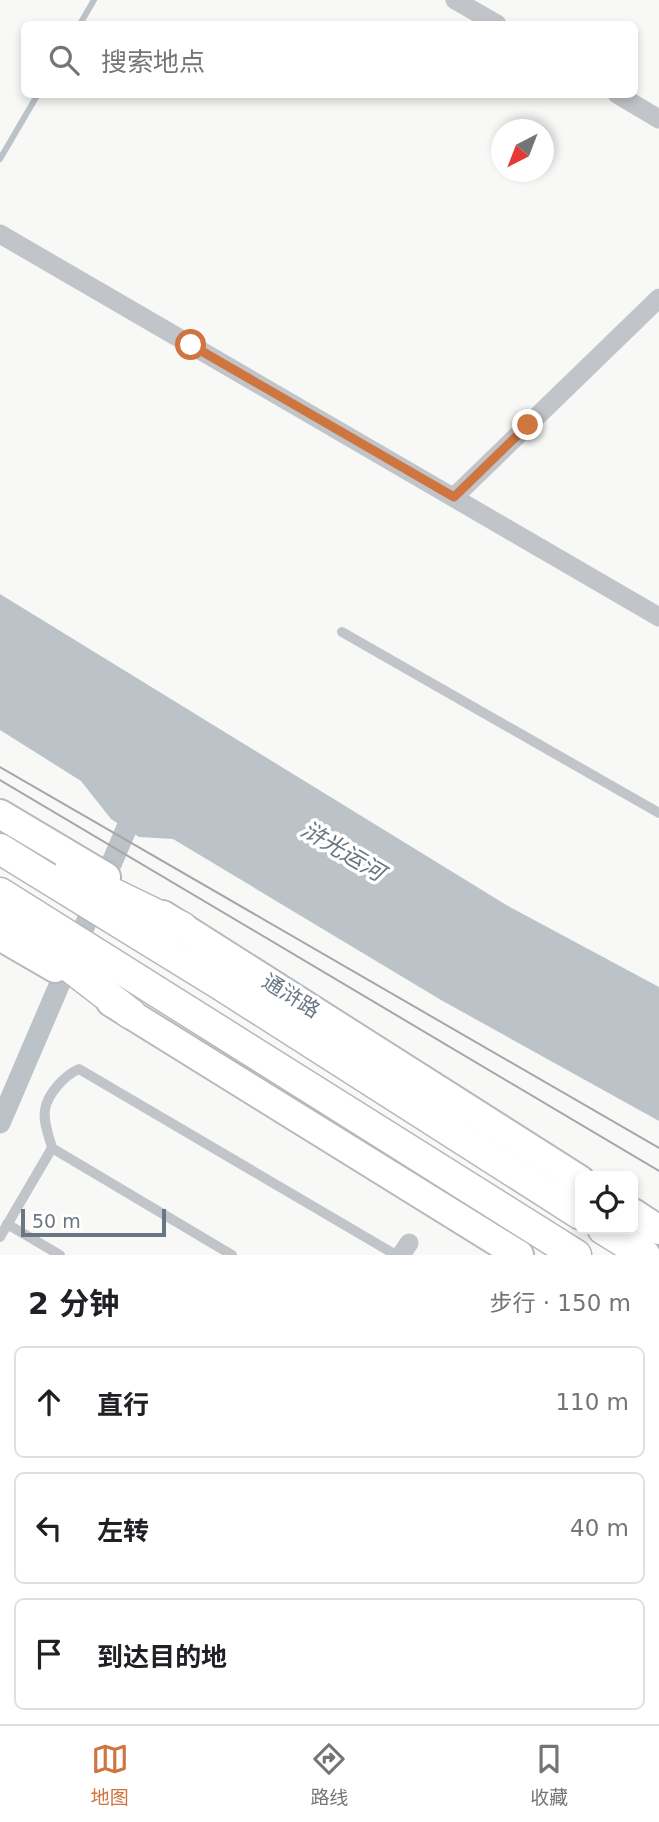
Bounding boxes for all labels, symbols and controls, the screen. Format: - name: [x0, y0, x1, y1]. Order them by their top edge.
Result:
- search box: [21, 21, 638, 98]
- icon: search: [45, 41, 83, 79]
- text: 搜索地点: [101, 47, 205, 77]
- north arrow: [491, 119, 554, 182]
- route start: [175, 329, 206, 360]
- route end: [512, 409, 543, 440]
- water label: 浒光运河: [297, 816, 393, 888]
- street label: 通浒路: [258, 969, 324, 1023]
- map controls: [575, 1171, 638, 1234]
- button: locate: [575, 1171, 638, 1234]
- scale bar: [21, 1206, 166, 1238]
- text: 50 m: [32, 1210, 81, 1232]
- text: 2 分钟: [28, 1286, 119, 1321]
- text: 步行 · 150 m: [489, 1290, 631, 1316]
- icon: ahead: [30, 1383, 68, 1421]
- text: 110 m: [555, 1389, 629, 1415]
- text: 直行: [97, 1390, 149, 1420]
- icon: left: [30, 1509, 68, 1547]
- text: 40 m: [570, 1515, 629, 1541]
- text: 左转: [97, 1516, 149, 1546]
- icon: arrive: [30, 1635, 68, 1673]
- text: 到达目的地: [97, 1642, 227, 1672]
- tab: 地图: [91, 1740, 129, 1809]
- tab: 路线: [310, 1740, 348, 1809]
- tab: 收藏: [530, 1740, 568, 1809]

